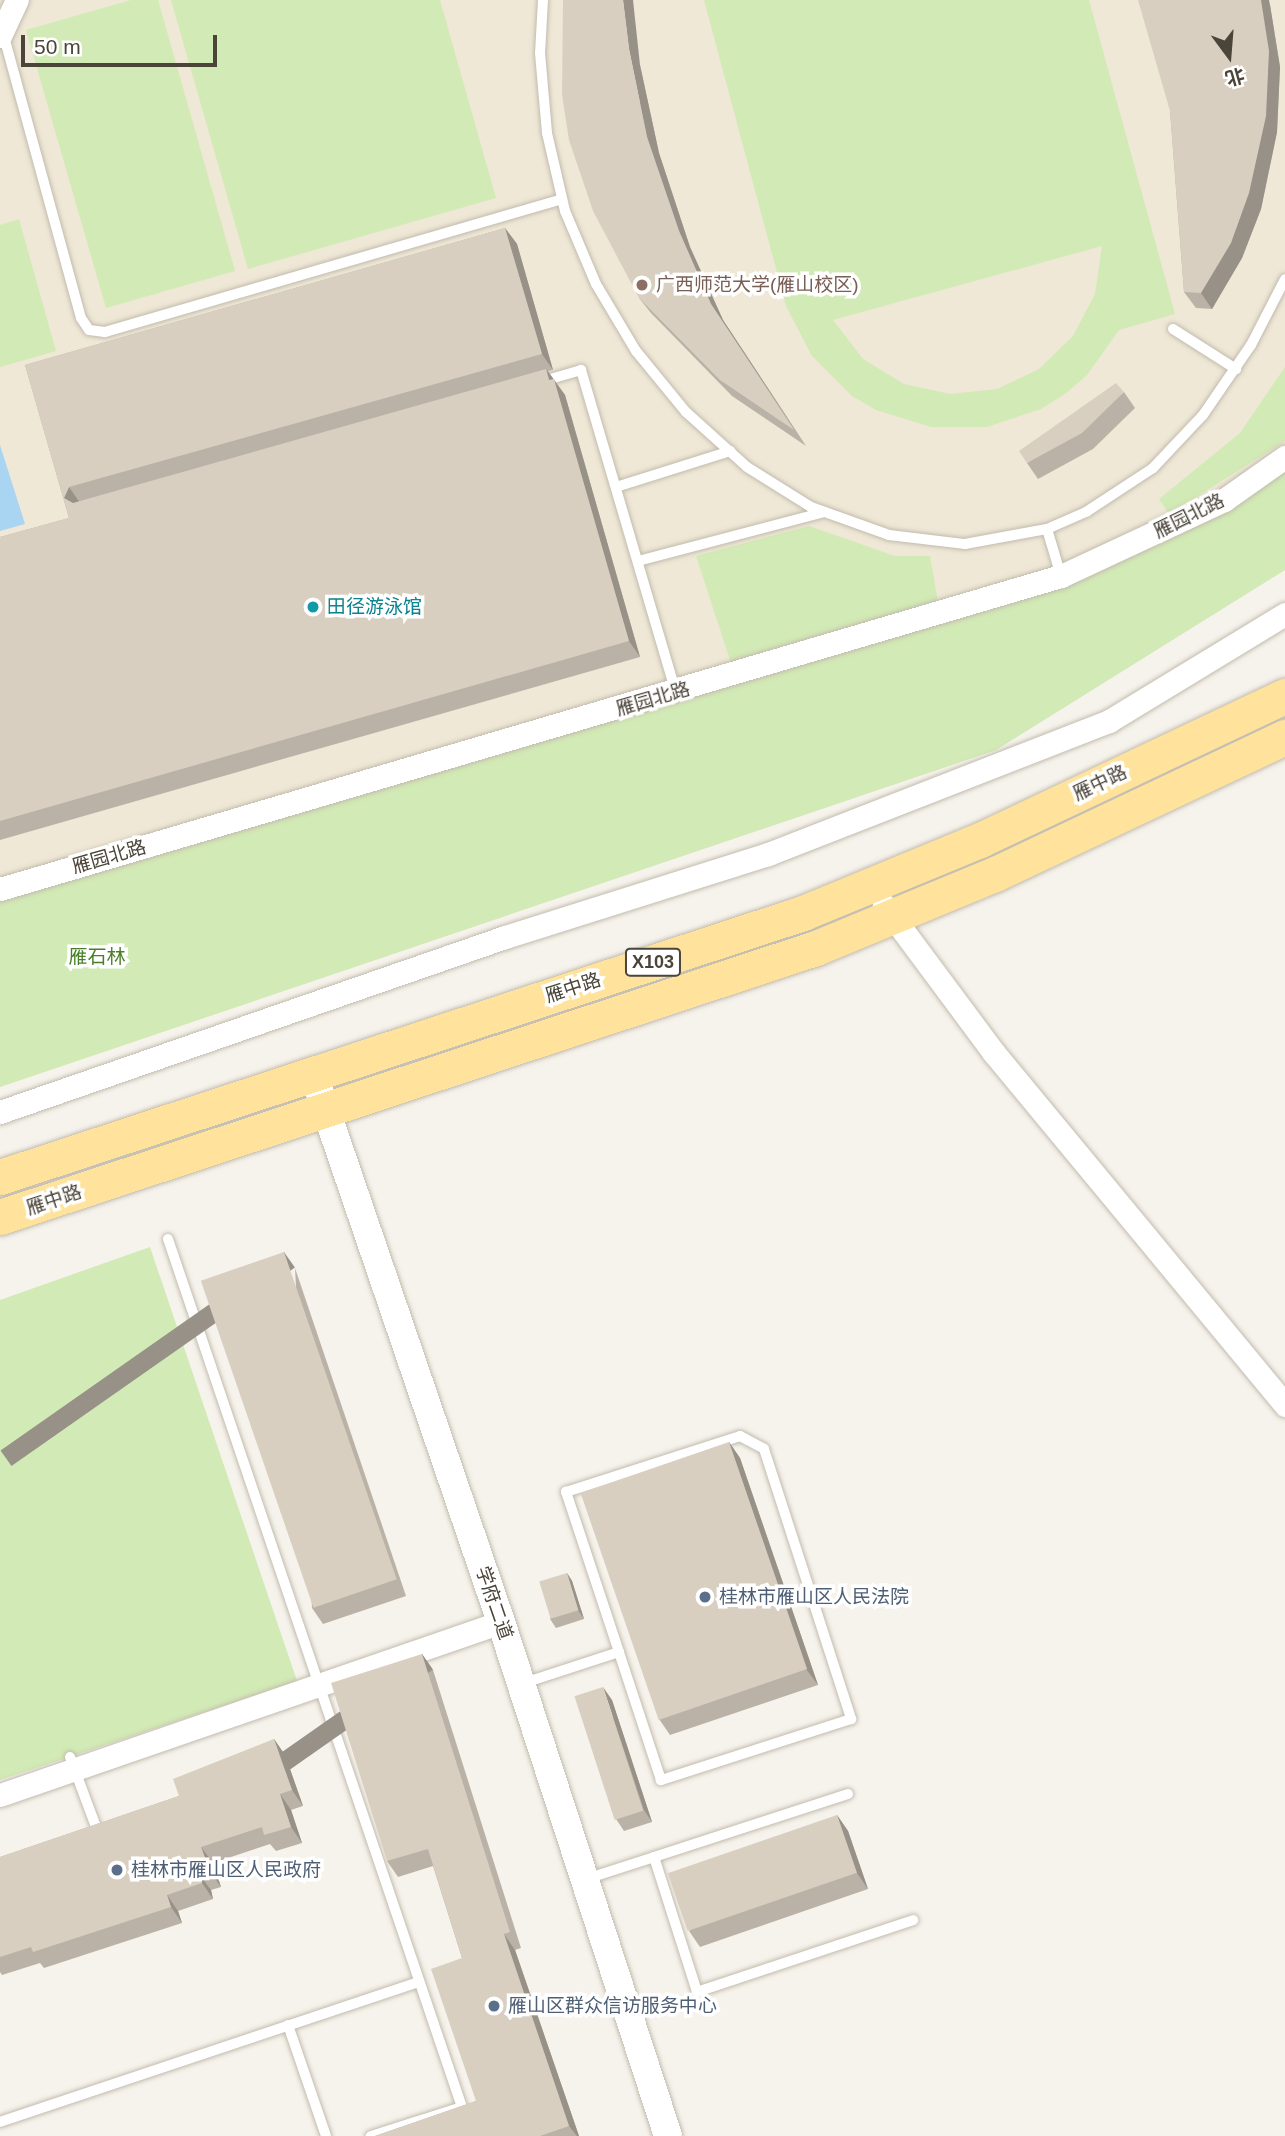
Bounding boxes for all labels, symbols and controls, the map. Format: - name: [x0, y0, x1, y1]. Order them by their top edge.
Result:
- scale bar: [24, 21, 220, 65]
- north arrow: [1194, 21, 1264, 91]
- text: 50 m: [34, 35, 81, 58]
- text: 北: [1223, 64, 1247, 89]
- place label: 广西师范大学(雁山校区): [656, 274, 859, 296]
- marker: 广西师范大学(雁山校区): [634, 277, 650, 293]
- street label: 雁园北路: [1150, 489, 1228, 543]
- place label: 田径游泳馆: [327, 596, 422, 618]
- marker: 田径游泳馆: [305, 599, 321, 615]
- street label: 雁园北路: [613, 678, 693, 720]
- street label: 雁中路: [1069, 761, 1131, 805]
- street label: 雁园北路: [69, 836, 149, 878]
- park label: 雁石林: [69, 946, 125, 968]
- road number: X103: [623, 947, 683, 976]
- street label: 雁中路: [542, 968, 604, 1008]
- street label: 雁中路: [23, 1180, 85, 1220]
- street label: 学府二道: [471, 1563, 517, 1643]
- place label: 桂林市雁山区人民法院: [719, 1586, 909, 1608]
- marker: 桂林市雁山区人民法院: [697, 1589, 713, 1605]
- place label: 桂林市雁山区人民政府: [131, 1859, 321, 1881]
- marker: 桂林市雁山区人民政府: [109, 1862, 125, 1878]
- place label: 雁山区群众信访服务中心: [508, 1995, 717, 2017]
- marker: 雁山区群众信访服务中心: [486, 1998, 502, 2014]

